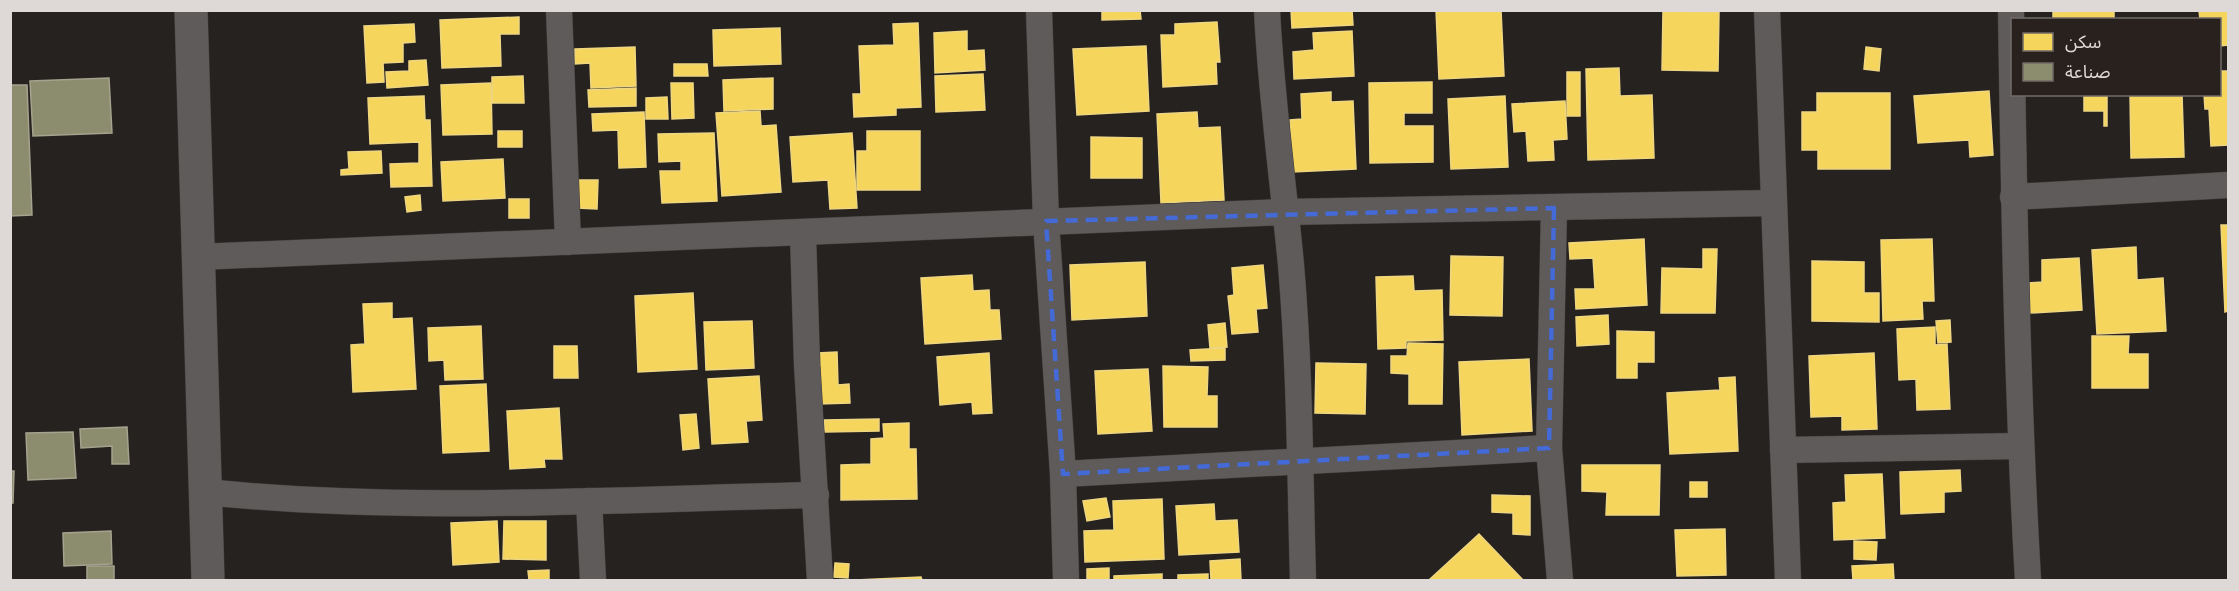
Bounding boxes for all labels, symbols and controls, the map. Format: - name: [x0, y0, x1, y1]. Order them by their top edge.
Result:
- legend: [2011, 18, 2221, 96]
- text: سكن: [2065, 31, 2101, 53]
- text: صناعة: [2065, 61, 2110, 83]

